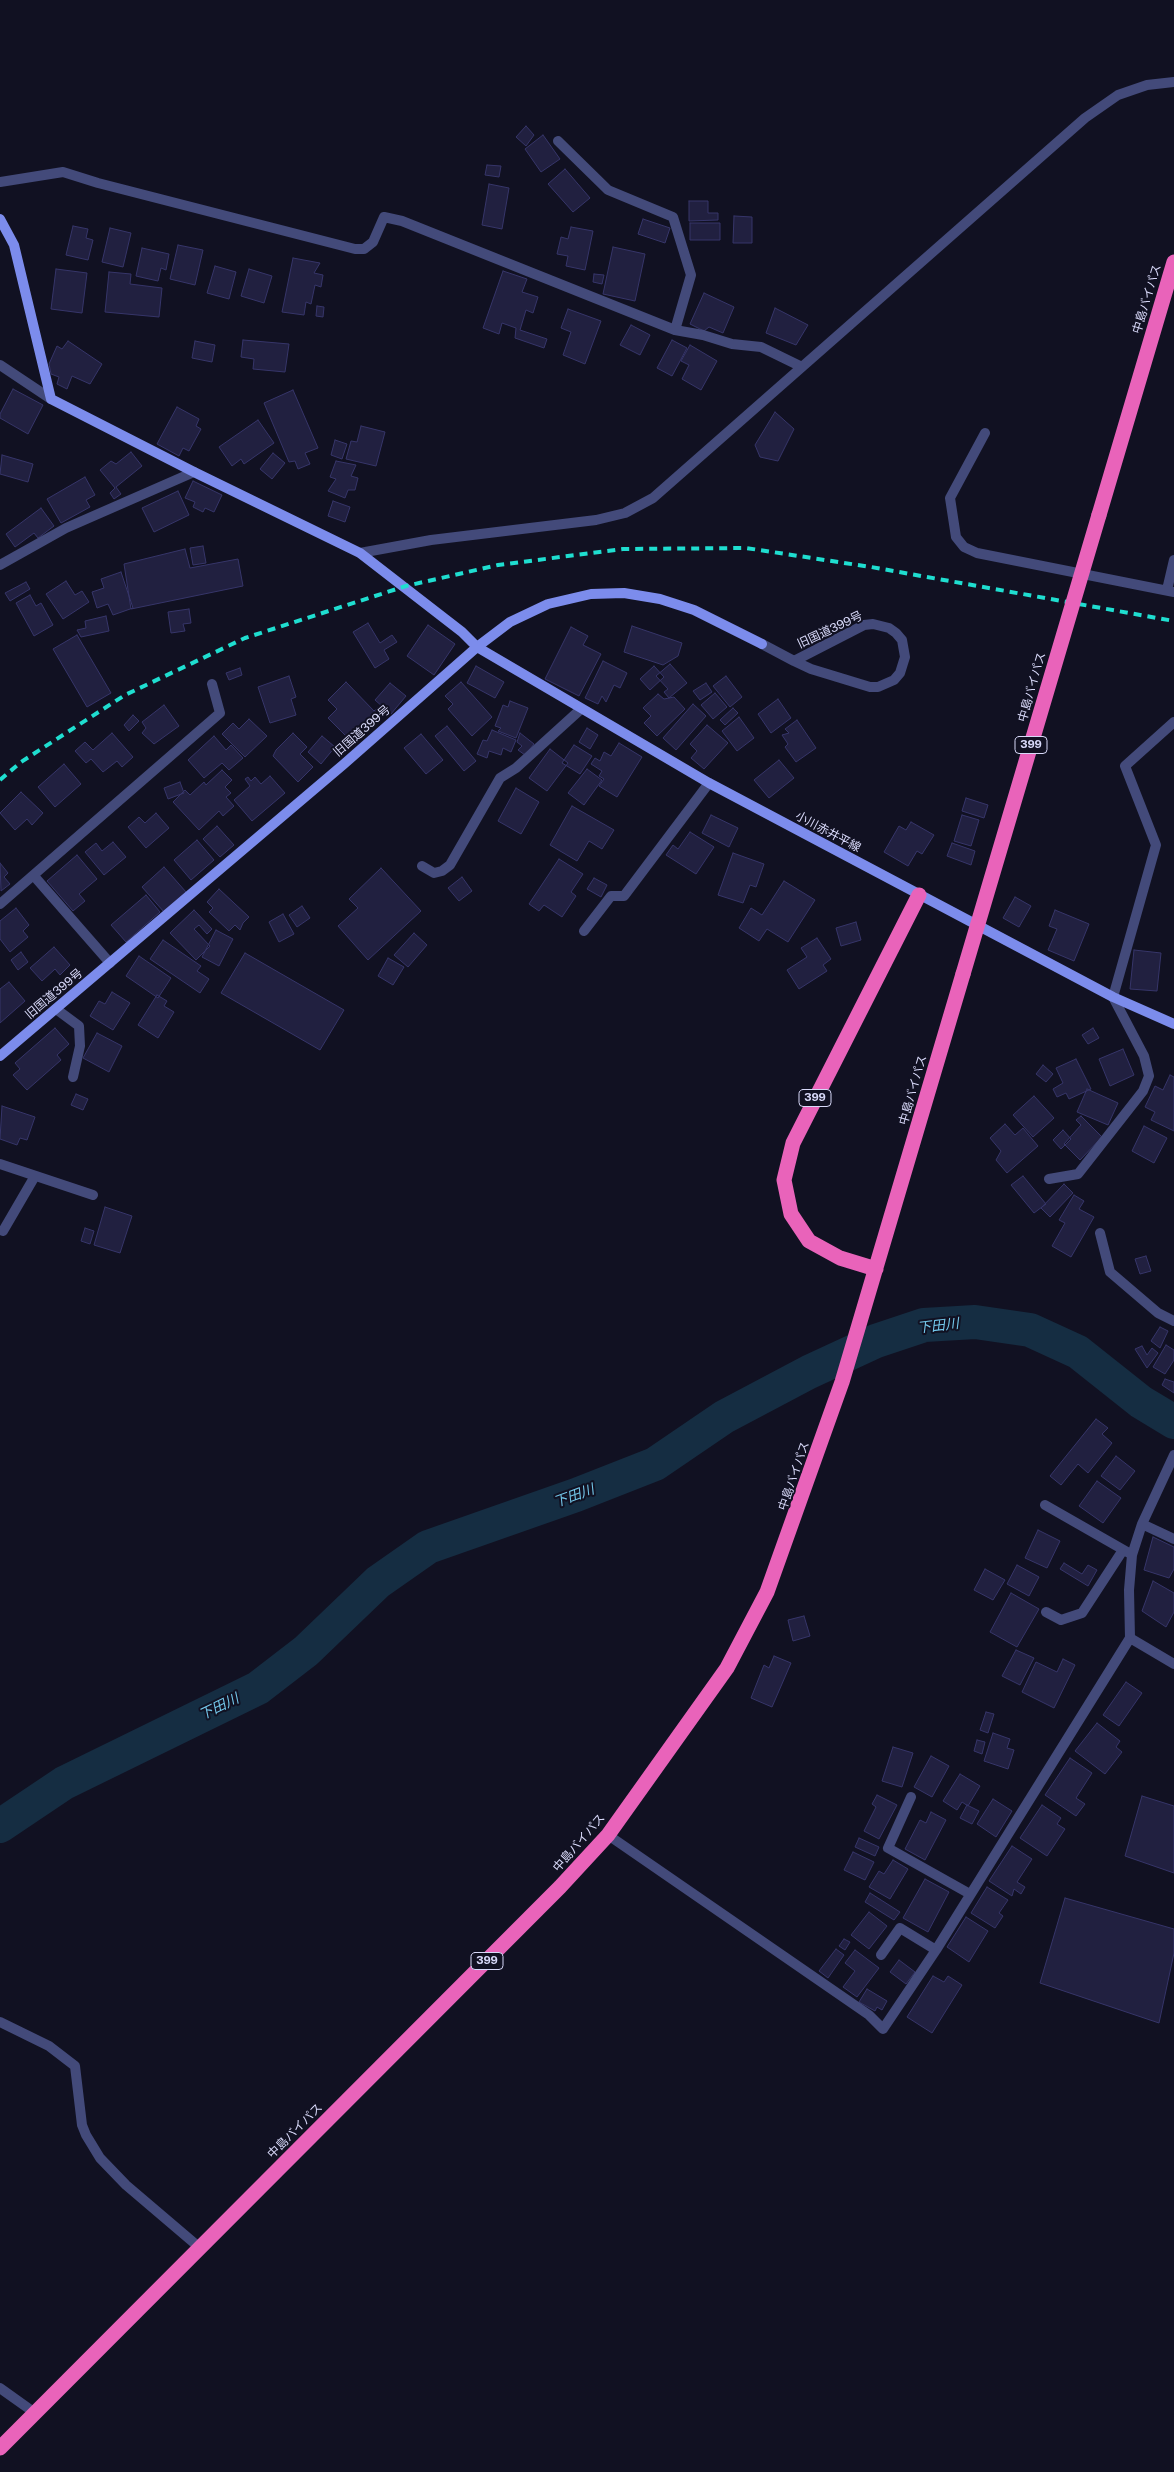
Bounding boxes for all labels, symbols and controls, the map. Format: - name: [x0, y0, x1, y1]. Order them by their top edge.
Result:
- street label: 中島バイパス: [1130, 262, 1164, 336]
- street label: 旧国道399号: [795, 609, 865, 651]
- street label: 中島バイパス: [1015, 650, 1049, 724]
- street label: 旧国道399号: [331, 702, 393, 760]
- road number: 399: [1015, 736, 1047, 754]
- street label: 小川赤井平線: [793, 809, 863, 855]
- street label: 旧国道399号: [22, 966, 86, 1022]
- street label: 中島バイパス: [896, 1053, 930, 1127]
- road number: 399: [799, 1090, 831, 1106]
- water label: 下田川: [916, 1315, 960, 1337]
- street label: 中島バイパス: [775, 1440, 813, 1512]
- water label: 下田川: [551, 1481, 597, 1511]
- water label: 下田川: [196, 1690, 242, 1724]
- street label: 中島バイパス: [550, 1811, 608, 1875]
- road number: 399: [471, 1952, 503, 1970]
- street label: 中島バイパス: [264, 2100, 326, 2162]

